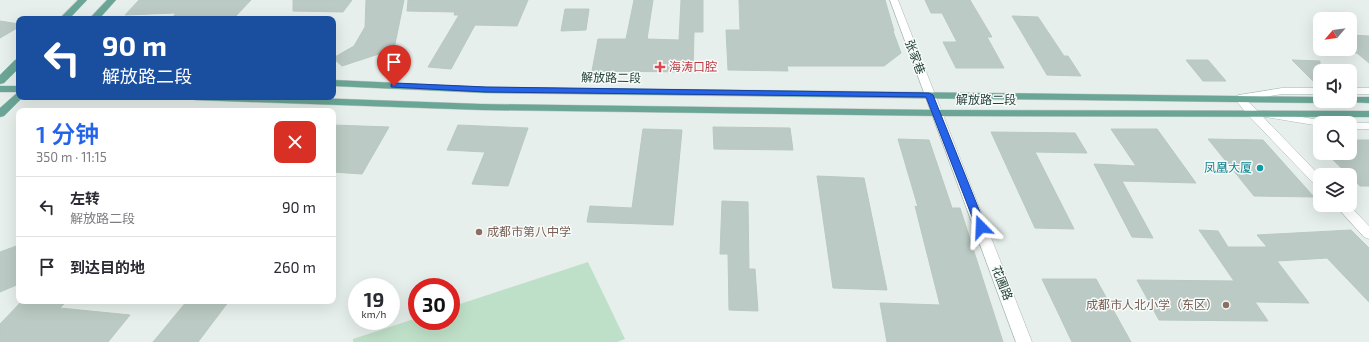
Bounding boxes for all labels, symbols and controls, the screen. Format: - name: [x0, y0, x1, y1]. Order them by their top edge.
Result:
- north arrow: [1313, 12, 1357, 56]
- map controls: [1313, 12, 1357, 212]
- text: 90 m: [102, 28, 167, 62]
- icon: left: [36, 32, 88, 84]
- street label: 张家巷: [903, 37, 929, 76]
- pin: [377, 45, 411, 86]
- icon: arrive: [383, 51, 405, 73]
- place label: 海涛口腔: [669, 59, 717, 73]
- marker: 海涛口腔: [654, 61, 666, 73]
- button: sound: [1313, 64, 1357, 108]
- text: 解放路二段: [102, 65, 192, 87]
- street label: 解放路二段: [581, 69, 641, 85]
- street label: 解放路二段: [956, 92, 1016, 106]
- button: search: [1313, 116, 1357, 160]
- text: 1 分钟: [36, 119, 99, 148]
- button: close: [274, 121, 316, 163]
- text: 350 m · 11:15: [36, 149, 107, 165]
- place label: 凤凰大厦: [1204, 160, 1252, 174]
- marker: 凤凰大厦: [1255, 163, 1265, 173]
- button: layers: [1313, 168, 1357, 212]
- text: 左转: [70, 189, 100, 207]
- icon: left: [36, 196, 58, 218]
- text: 90 m: [282, 198, 316, 216]
- position arrow: [960, 206, 1002, 248]
- text: 解放路二段: [70, 210, 135, 226]
- place label: 成都市第八中学: [487, 224, 571, 238]
- marker: 成都市第八中学: [474, 227, 484, 237]
- icon: arrive: [36, 256, 58, 278]
- text: 到达目的地: [70, 258, 145, 276]
- text: 260 m: [273, 258, 316, 276]
- street label: 花圃路: [990, 263, 1016, 302]
- speed limit sign: 30: [408, 278, 460, 330]
- text: 19: [364, 287, 384, 311]
- place label: 成都市人北小学（东区）: [1086, 297, 1218, 311]
- marker: 成都市人北小学（东区）: [1221, 300, 1231, 310]
- text: km/h: [362, 308, 386, 320]

